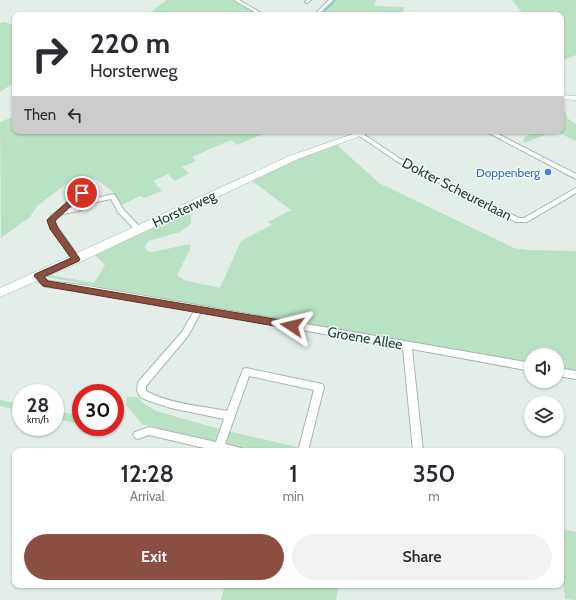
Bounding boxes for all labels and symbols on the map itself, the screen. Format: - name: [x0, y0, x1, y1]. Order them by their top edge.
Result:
- street label: Dokter Scheurerlaan: [399, 154, 515, 224]
- place label: Doppenberg: [476, 165, 541, 180]
- marker: Doppenberg: [543, 167, 553, 177]
- pin: [65, 176, 99, 210]
- street label: Horsterweg: [149, 186, 220, 232]
- position arrow: [271, 305, 313, 347]
- street label: Groene Allee: [326, 323, 404, 353]
- speed limit sign: 30: [72, 384, 124, 436]

